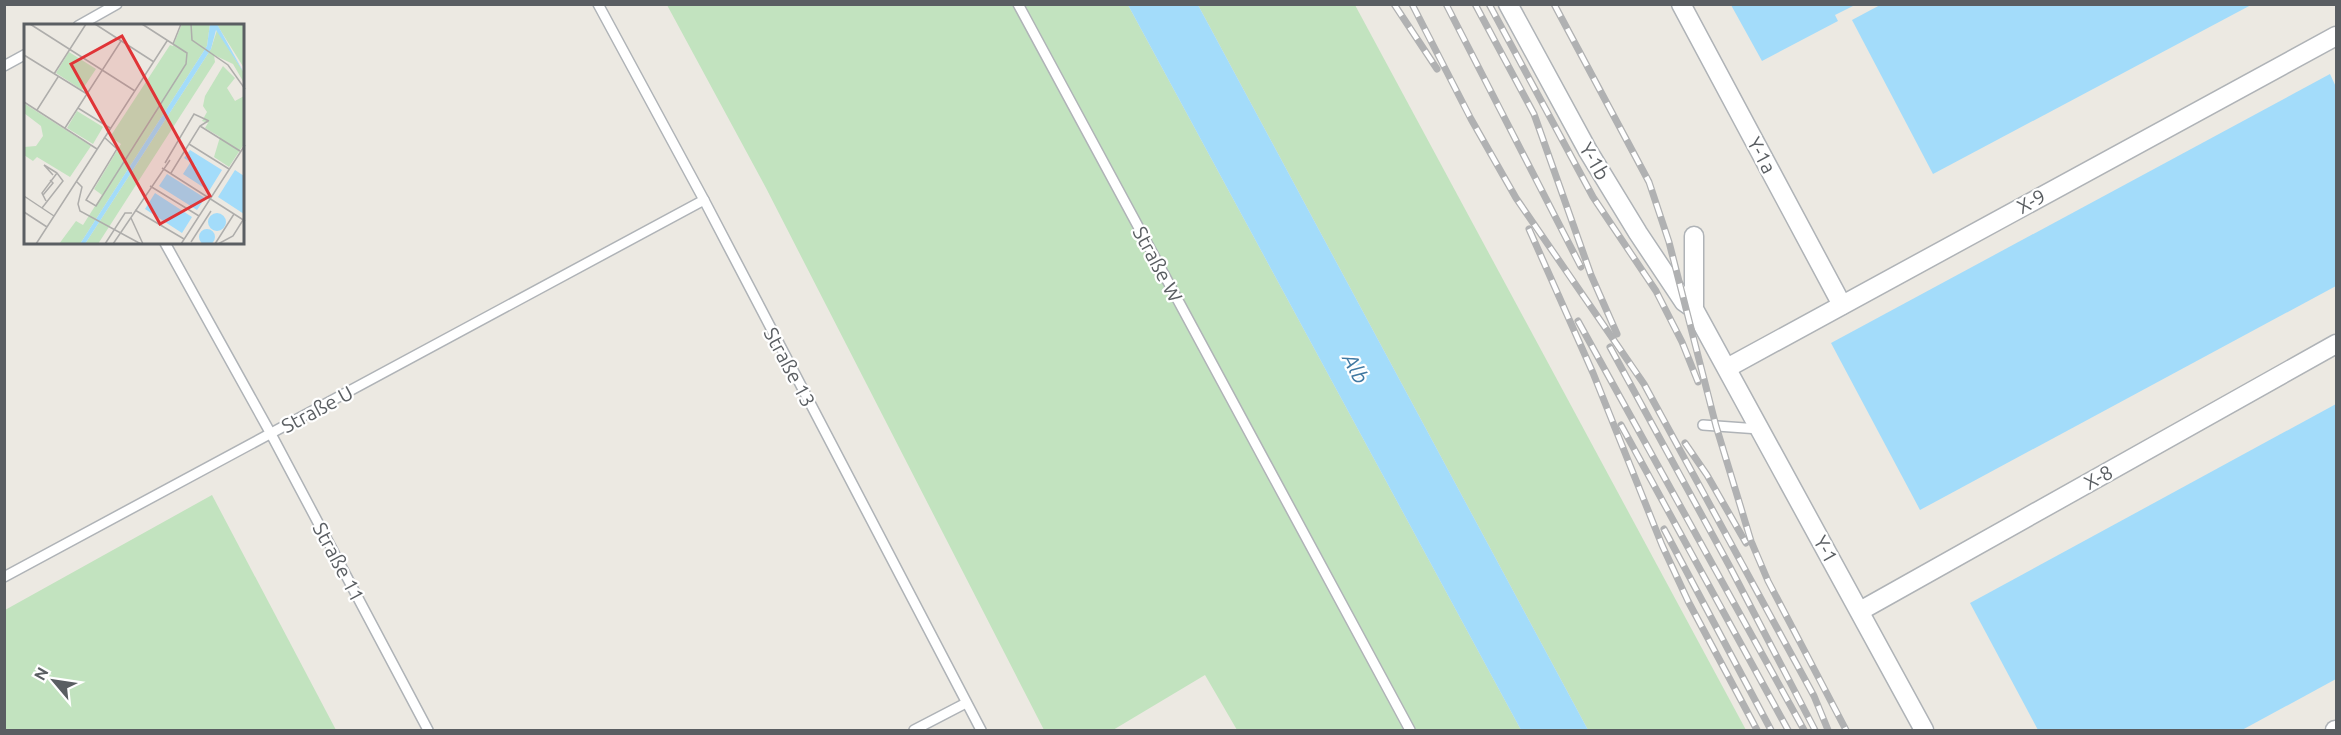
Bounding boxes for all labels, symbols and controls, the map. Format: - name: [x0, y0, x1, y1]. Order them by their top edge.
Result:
- inset map: [24, 24, 244, 244]
- street label: Y-1a: [1743, 133, 1781, 177]
- street label: Y-1b: [1575, 138, 1615, 184]
- street label: X-9: [2013, 184, 2049, 218]
- street label: Straße W: [1129, 222, 1187, 306]
- street label: Straße 13: [760, 323, 820, 411]
- water label: Alb: [1338, 348, 1374, 387]
- street label: Straße U: [277, 381, 357, 437]
- street label: X-8: [2080, 460, 2116, 494]
- street label: Straße 11: [309, 518, 369, 606]
- street label: Y-1: [1809, 531, 1843, 567]
- north arrow: [24, 651, 84, 711]
- text: N: [30, 664, 52, 683]

